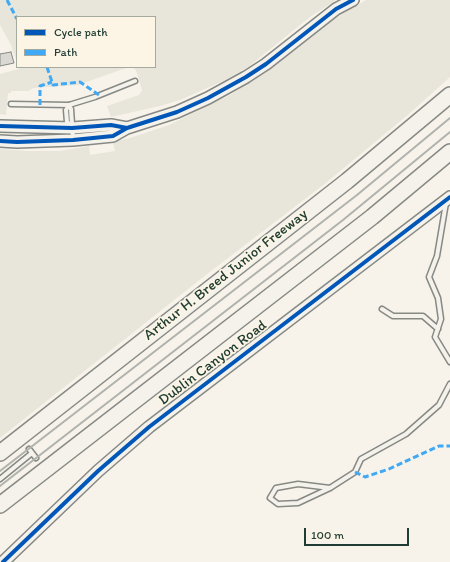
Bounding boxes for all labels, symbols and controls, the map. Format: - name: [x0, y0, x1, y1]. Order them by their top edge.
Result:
- legend: [16, 16, 156, 68]
- text: Cycle path: [54, 25, 108, 39]
- text: Path: [54, 45, 77, 59]
- street label: Arthur H. Breed Junior Freeway: [141, 205, 311, 345]
- street label: Dublin Canyon Road: [155, 316, 271, 410]
- scale bar: [306, 520, 411, 546]
- text: 100 m: [311, 528, 344, 542]

